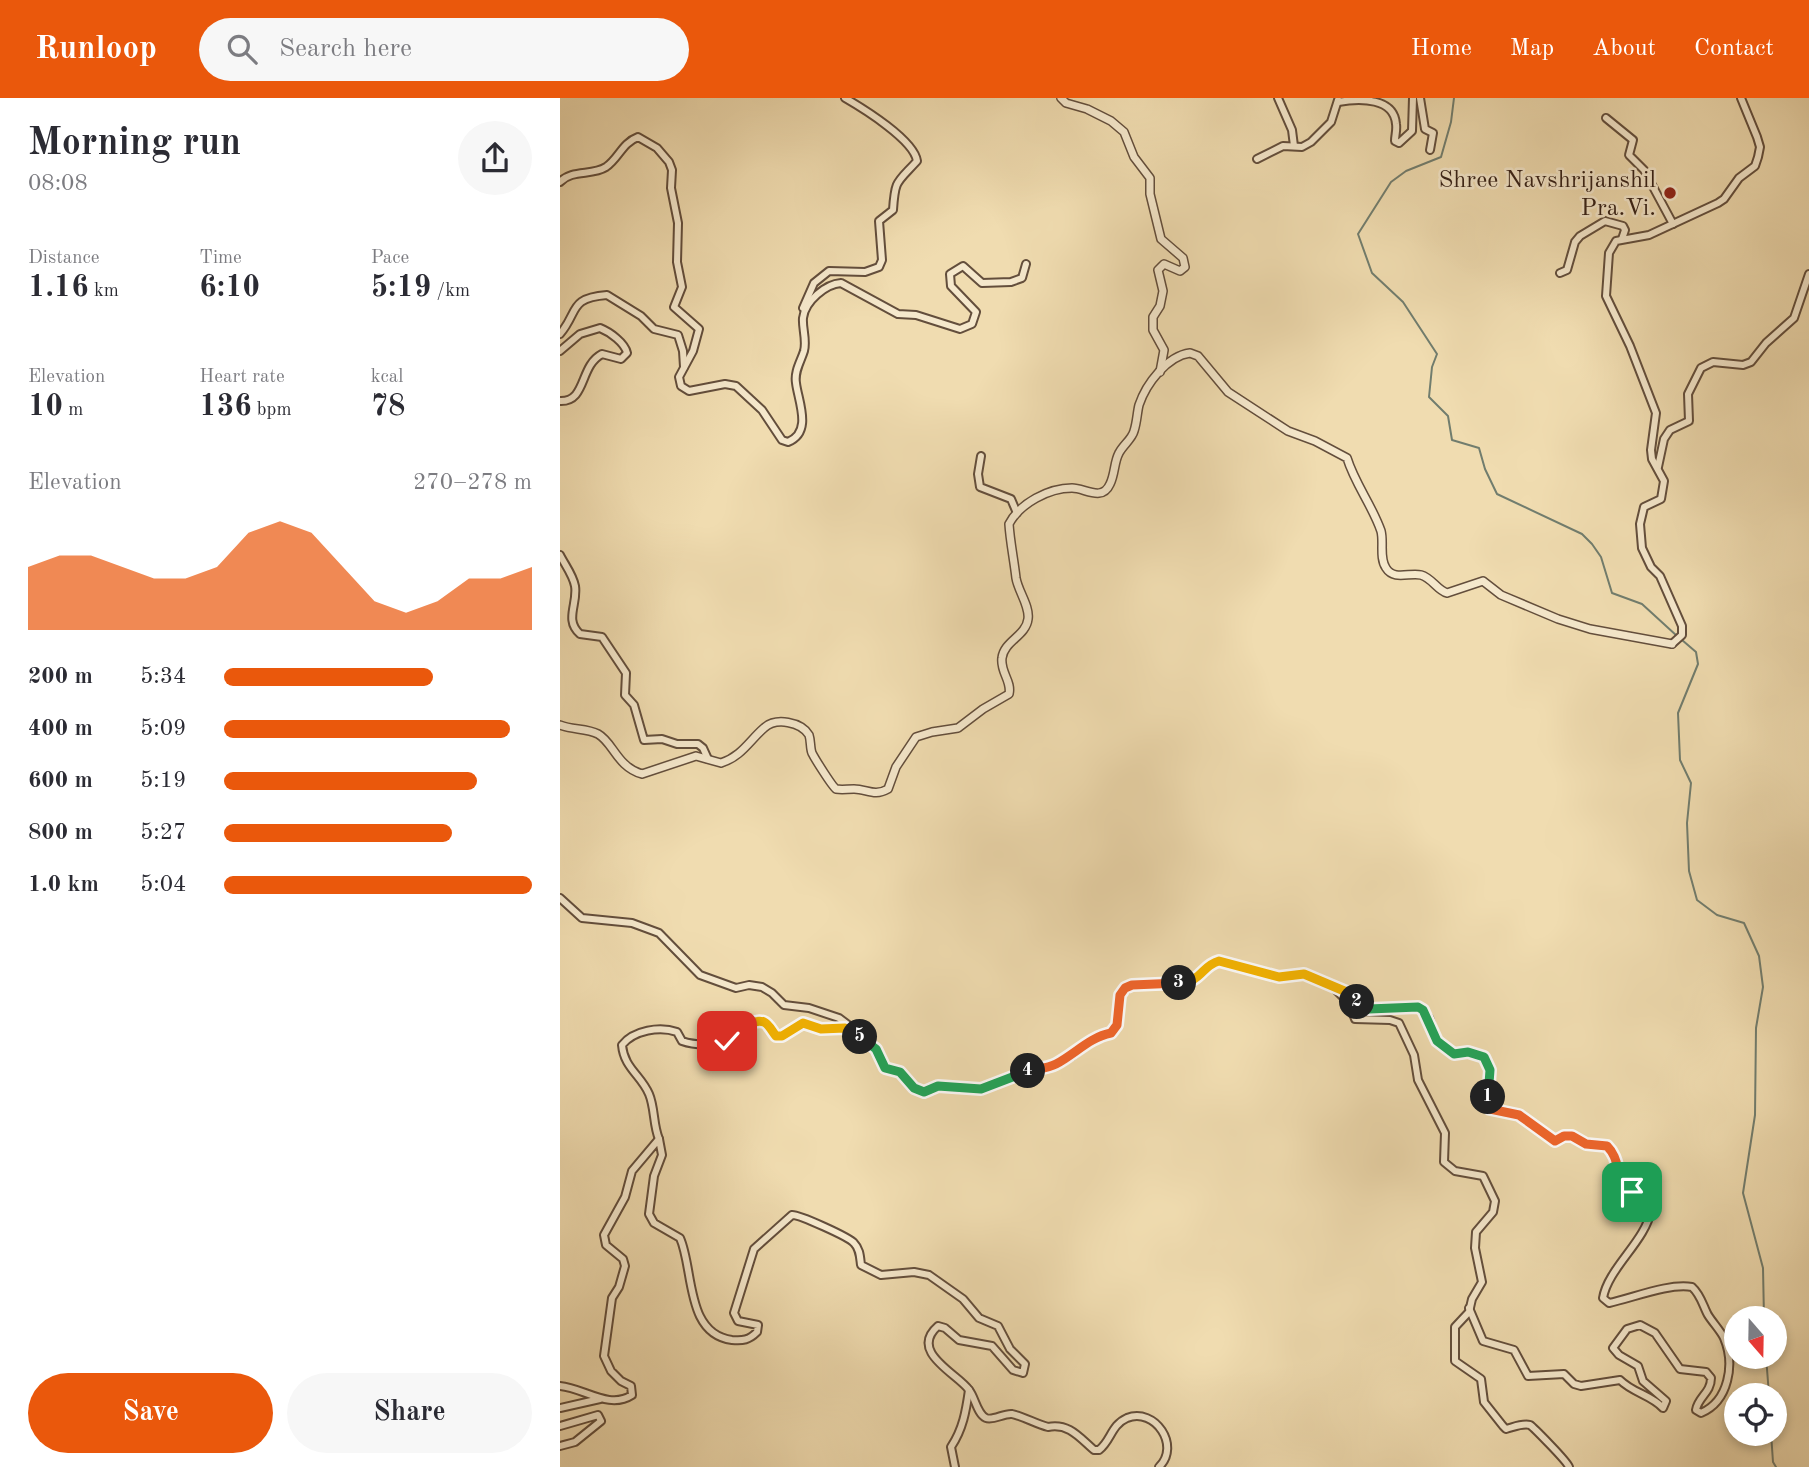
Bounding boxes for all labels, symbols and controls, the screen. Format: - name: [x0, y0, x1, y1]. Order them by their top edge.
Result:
- search box: [199, 18, 689, 81]
- icon: search: [223, 30, 261, 68]
- text: Runloop: [35, 33, 157, 66]
- text: Search here: [279, 36, 412, 62]
- text: Home: [1411, 37, 1472, 61]
- text: Map: [1510, 37, 1554, 61]
- text: About: [1592, 37, 1656, 61]
- text: Contact: [1694, 37, 1774, 61]
- button: share: [458, 121, 532, 195]
- text: Morning run: [28, 125, 241, 163]
- place label: Shree Navshrijanshil Pra.Vi.: [1438, 169, 1656, 221]
- text: 08:08: [28, 172, 88, 195]
- marker: Shree Navshrijanshil Pra.Vi.: [1662, 185, 1678, 201]
- text: Distance: [28, 249, 100, 268]
- text: Time: [199, 249, 242, 268]
- text: Pace: [371, 249, 409, 268]
- text: 1.16: [28, 273, 89, 303]
- text: 6:10: [199, 273, 260, 303]
- text: 5:19: [371, 273, 431, 303]
- text: km: [89, 282, 119, 301]
- text: /km: [431, 282, 470, 301]
- text: Elevation: [28, 368, 105, 387]
- text: Heart rate: [199, 368, 285, 387]
- text: kcal: [371, 368, 403, 387]
- text: 10: [28, 392, 63, 422]
- text: 136: [199, 392, 252, 422]
- text: 78: [371, 392, 405, 422]
- text: m: [63, 401, 83, 420]
- text: bpm: [252, 401, 292, 420]
- text: Elevation: [28, 471, 122, 494]
- text: 270–278 m: [413, 471, 532, 494]
- text: 200 m: [28, 665, 93, 688]
- text: 5:34: [140, 665, 186, 688]
- text: 400 m: [28, 717, 93, 740]
- text: 5:09: [140, 717, 186, 740]
- text: 600 m: [28, 769, 93, 792]
- text: 5:19: [140, 769, 186, 792]
- text: 800 m: [28, 821, 93, 844]
- text: 5:27: [140, 821, 186, 844]
- text: 1.0 km: [28, 873, 99, 896]
- text: 5:04: [140, 873, 186, 896]
- pin: 3: [1162, 966, 1196, 1001]
- text: 3: [1173, 973, 1184, 992]
- pin: 2: [1340, 984, 1374, 1020]
- text: 2: [1351, 992, 1362, 1011]
- pin: [697, 1011, 757, 1071]
- pin: 5: [842, 1020, 878, 1054]
- icon: check: [708, 1022, 746, 1060]
- text: 5: [854, 1027, 865, 1046]
- pin: 4: [1010, 1054, 1046, 1088]
- text: 4: [1022, 1061, 1033, 1080]
- pin: 1: [1471, 1080, 1506, 1114]
- text: 1: [1482, 1087, 1493, 1106]
- pin: [1602, 1162, 1662, 1222]
- icon: arrive: [1613, 1173, 1651, 1211]
- north arrow: [1724, 1306, 1787, 1368]
- map controls: [1724, 1306, 1787, 1446]
- button: Save: [28, 1373, 273, 1453]
- button: Share: [287, 1373, 532, 1453]
- button: locate: [1724, 1383, 1787, 1446]

